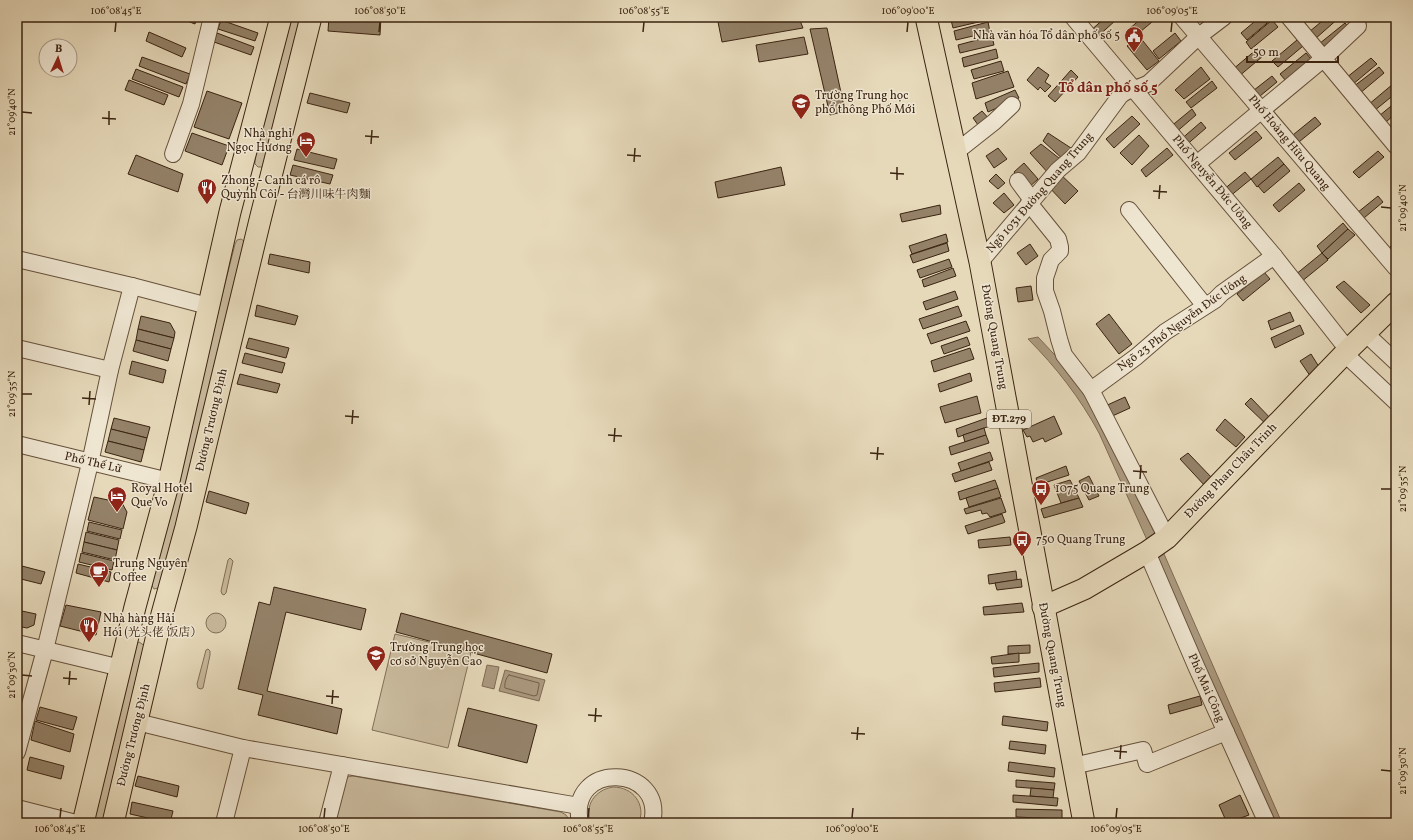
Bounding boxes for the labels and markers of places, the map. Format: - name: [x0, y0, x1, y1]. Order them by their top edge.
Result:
- public building icon: Nhà văn hóa Tổ dân phố số 5: [1123, 25, 1145, 53]
- place label: Nhà văn hóa Tổ dân phố số 5: [973, 28, 1120, 44]
- place label: Trường Trung học phổ thông Phố Mới: [815, 88, 916, 118]
- school or university icon: Trường Trung học phổ thông Phố Mới: [790, 92, 812, 120]
- place label: Nhà nghỉ Ngọc Hương: [227, 126, 292, 156]
- hotel icon: Nhà nghỉ Ngọc Hương: [295, 130, 317, 158]
- place label: Zhong - Canh cá rô Quỳnh Côi - 台灣川味牛肉麵: [221, 173, 371, 203]
- restaurant icon: Zhong - Canh cá rô Quỳnh Côi - 台灣川味牛肉麵: [196, 177, 218, 205]
- bus stop icon: 1075 Quang Trung: [1030, 478, 1052, 506]
- place label: Royal Hotel Que Vo: [131, 481, 193, 511]
- place label: 1075 Quang Trung: [1055, 481, 1149, 497]
- hotel icon: Royal Hotel Que Vo: [106, 485, 128, 513]
- bus stop icon: 750 Quang Trung: [1011, 529, 1033, 557]
- place label: 750 Quang Trung: [1036, 532, 1125, 548]
- place label: Trung Nguyên Coffee: [113, 556, 188, 586]
- cafe icon: Trung Nguyên Coffee: [88, 560, 110, 588]
- place label: Nhà hàng Hải Hói (光头佬 饭店）: [103, 611, 202, 641]
- restaurant icon: Nhà hàng Hải Hói (光头佬 饭店）: [78, 615, 100, 643]
- place label: Trường Trung học cơ sở Nguyễn Cao: [390, 640, 484, 670]
- school or university icon: Trường Trung học cơ sở Nguyễn Cao: [365, 644, 387, 672]

